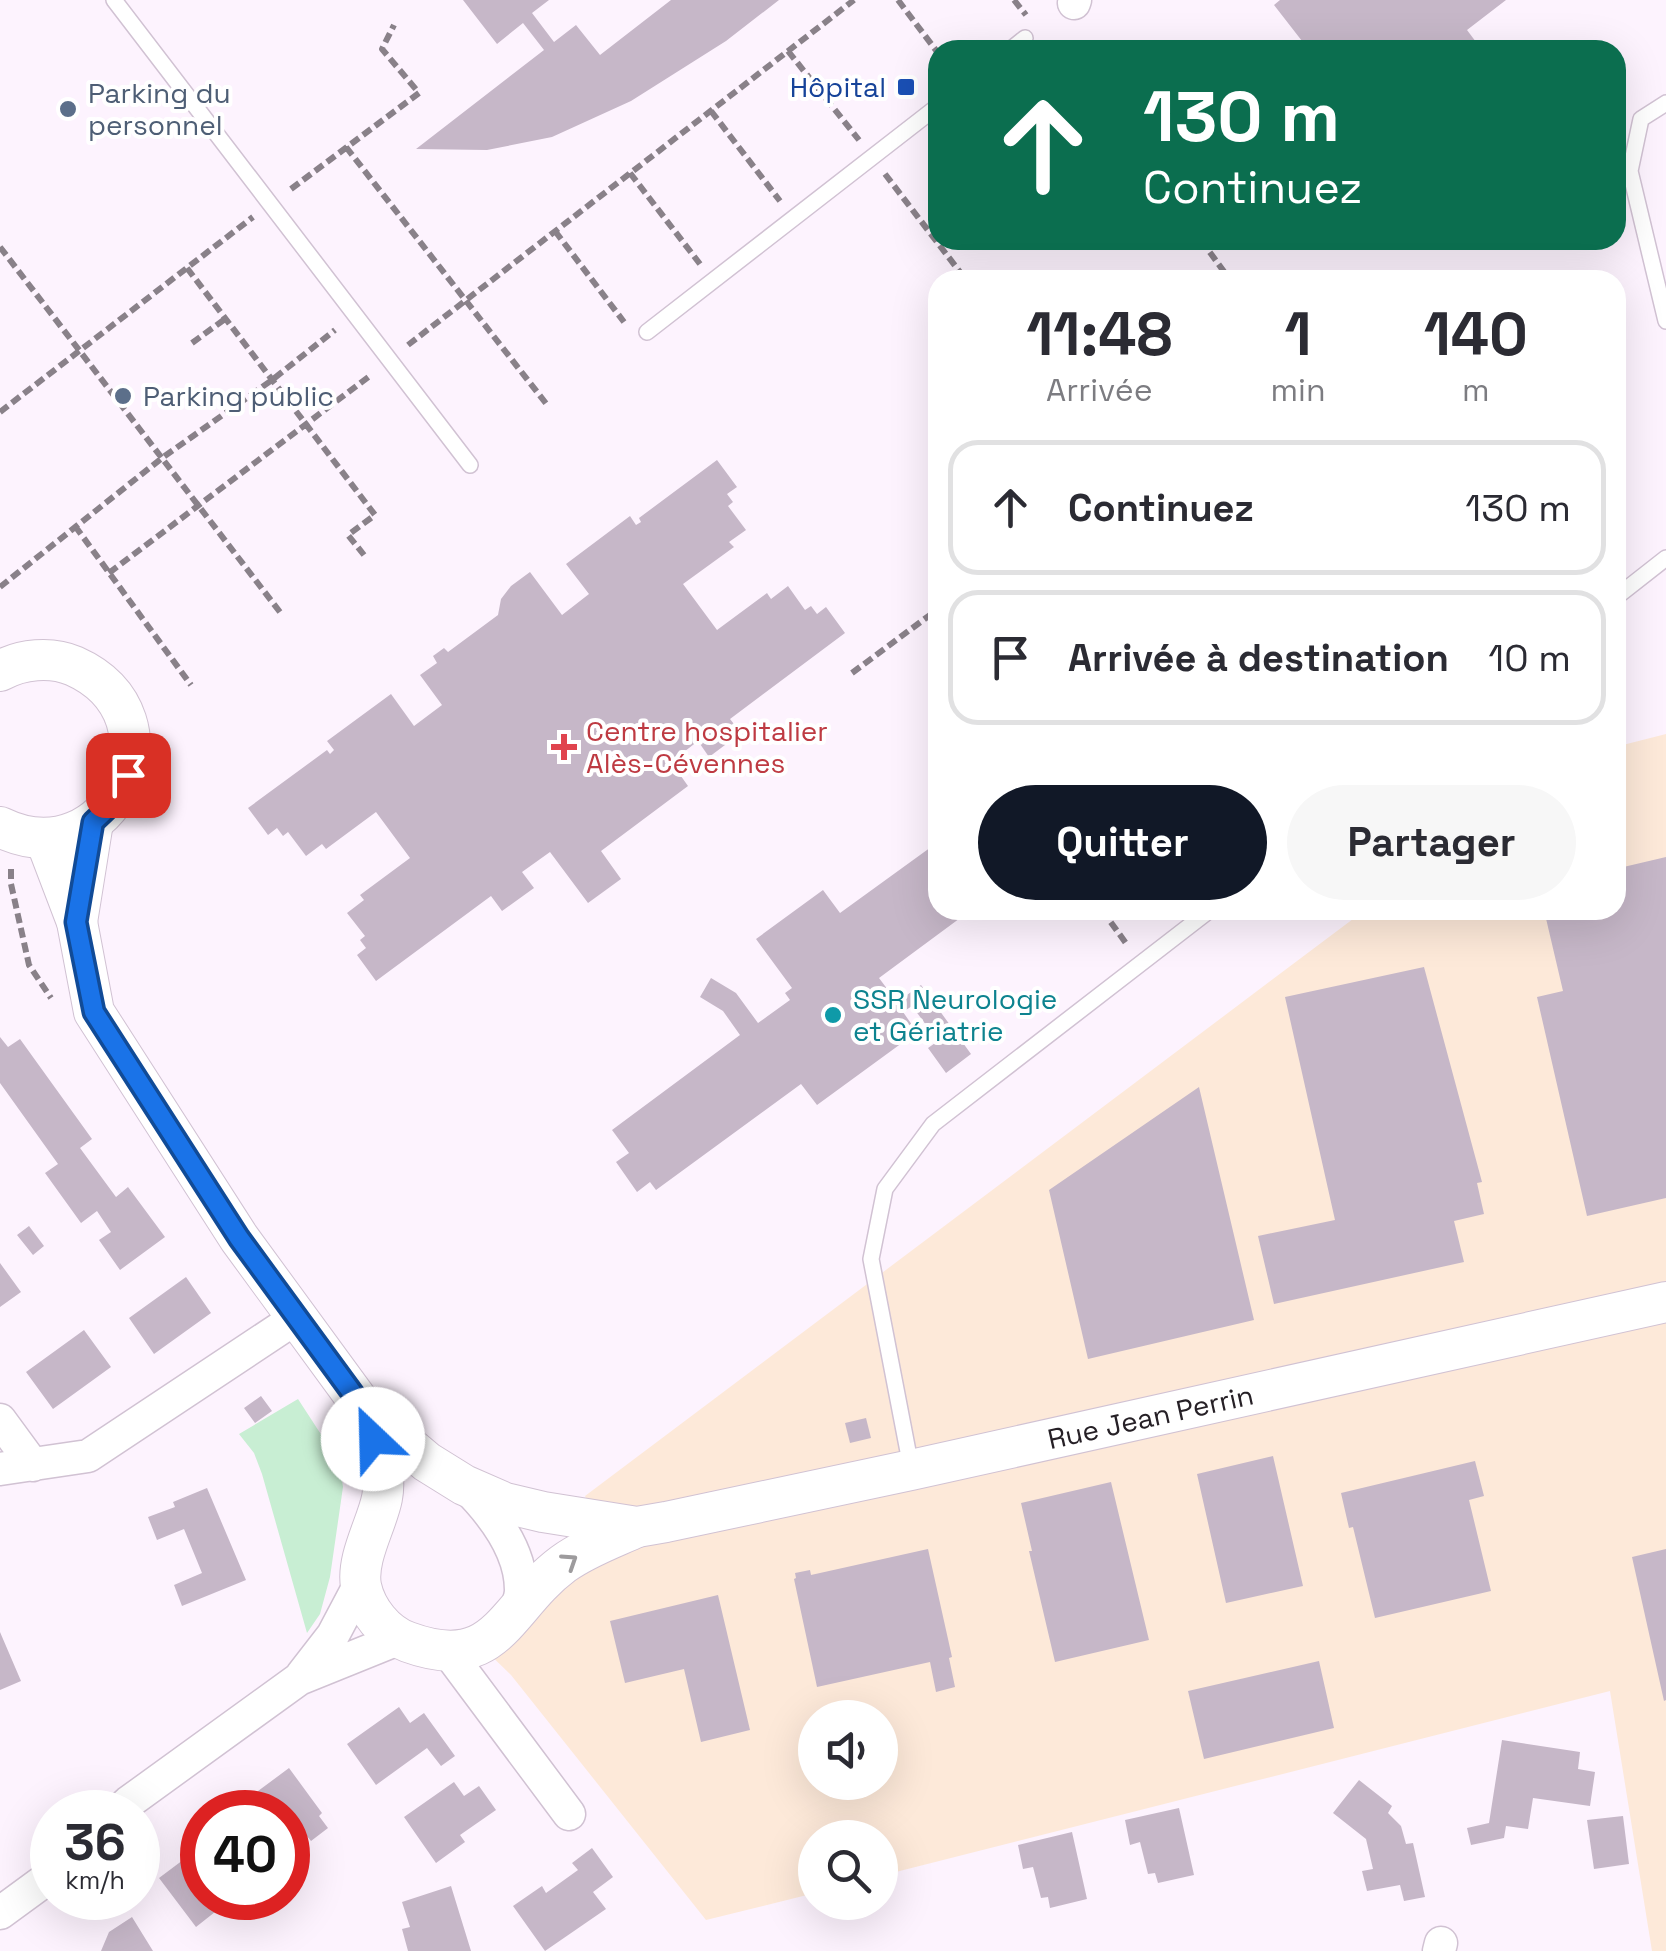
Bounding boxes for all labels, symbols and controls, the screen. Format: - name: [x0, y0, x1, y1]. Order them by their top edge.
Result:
- place label: Hôpital: [790, 69, 886, 105]
- text: 130 m: [1143, 72, 1340, 161]
- place label: Parking du personnel: [88, 75, 231, 143]
- marker: Hôpital: [895, 76, 917, 98]
- icon: ahead: [978, 80, 1108, 210]
- marker: Parking du personnel: [57, 98, 79, 120]
- text: Continuez: [1143, 159, 1362, 216]
- text: 11:48: [1026, 296, 1172, 373]
- text: 1: [1284, 296, 1312, 373]
- text: 140: [1424, 296, 1528, 373]
- text: Arrivée: [1046, 370, 1153, 410]
- text: min: [1271, 370, 1326, 410]
- text: m: [1462, 370, 1490, 410]
- place label: Parking public: [143, 378, 334, 414]
- marker: Parking public: [112, 385, 134, 407]
- icon: ahead: [983, 480, 1038, 535]
- text: Continuez: [1068, 484, 1254, 532]
- text: 130 m: [1465, 484, 1571, 532]
- icon: arrive: [983, 630, 1038, 685]
- text: Arrivée à destination: [1068, 634, 1449, 682]
- text: 10 m: [1488, 634, 1571, 682]
- place label: Centre hospitalier Alès-Cévennes: [586, 713, 828, 781]
- pin: [86, 733, 171, 818]
- marker: Centre hospitalier Alès-Cévennes: [551, 734, 577, 760]
- icon: arrive: [101, 748, 156, 803]
- button: Quitter: [978, 785, 1267, 900]
- button: Partager: [1287, 785, 1576, 900]
- place label: SSR Neurologie et Gériatrie: [853, 981, 1057, 1049]
- marker: SSR Neurologie et Gériatrie: [822, 1004, 844, 1026]
- street label: Rue Jean Perrin: [1044, 1376, 1257, 1457]
- position arrow: [321, 1387, 425, 1491]
- one-way arrow: [560, 1555, 578, 1574]
- map controls: [798, 1700, 898, 1920]
- button: sound: [798, 1700, 898, 1800]
- speed limit sign: 40: [180, 1790, 310, 1920]
- text: 36: [64, 1811, 126, 1875]
- button: search: [798, 1820, 898, 1920]
- text: km/h: [65, 1864, 125, 1896]

